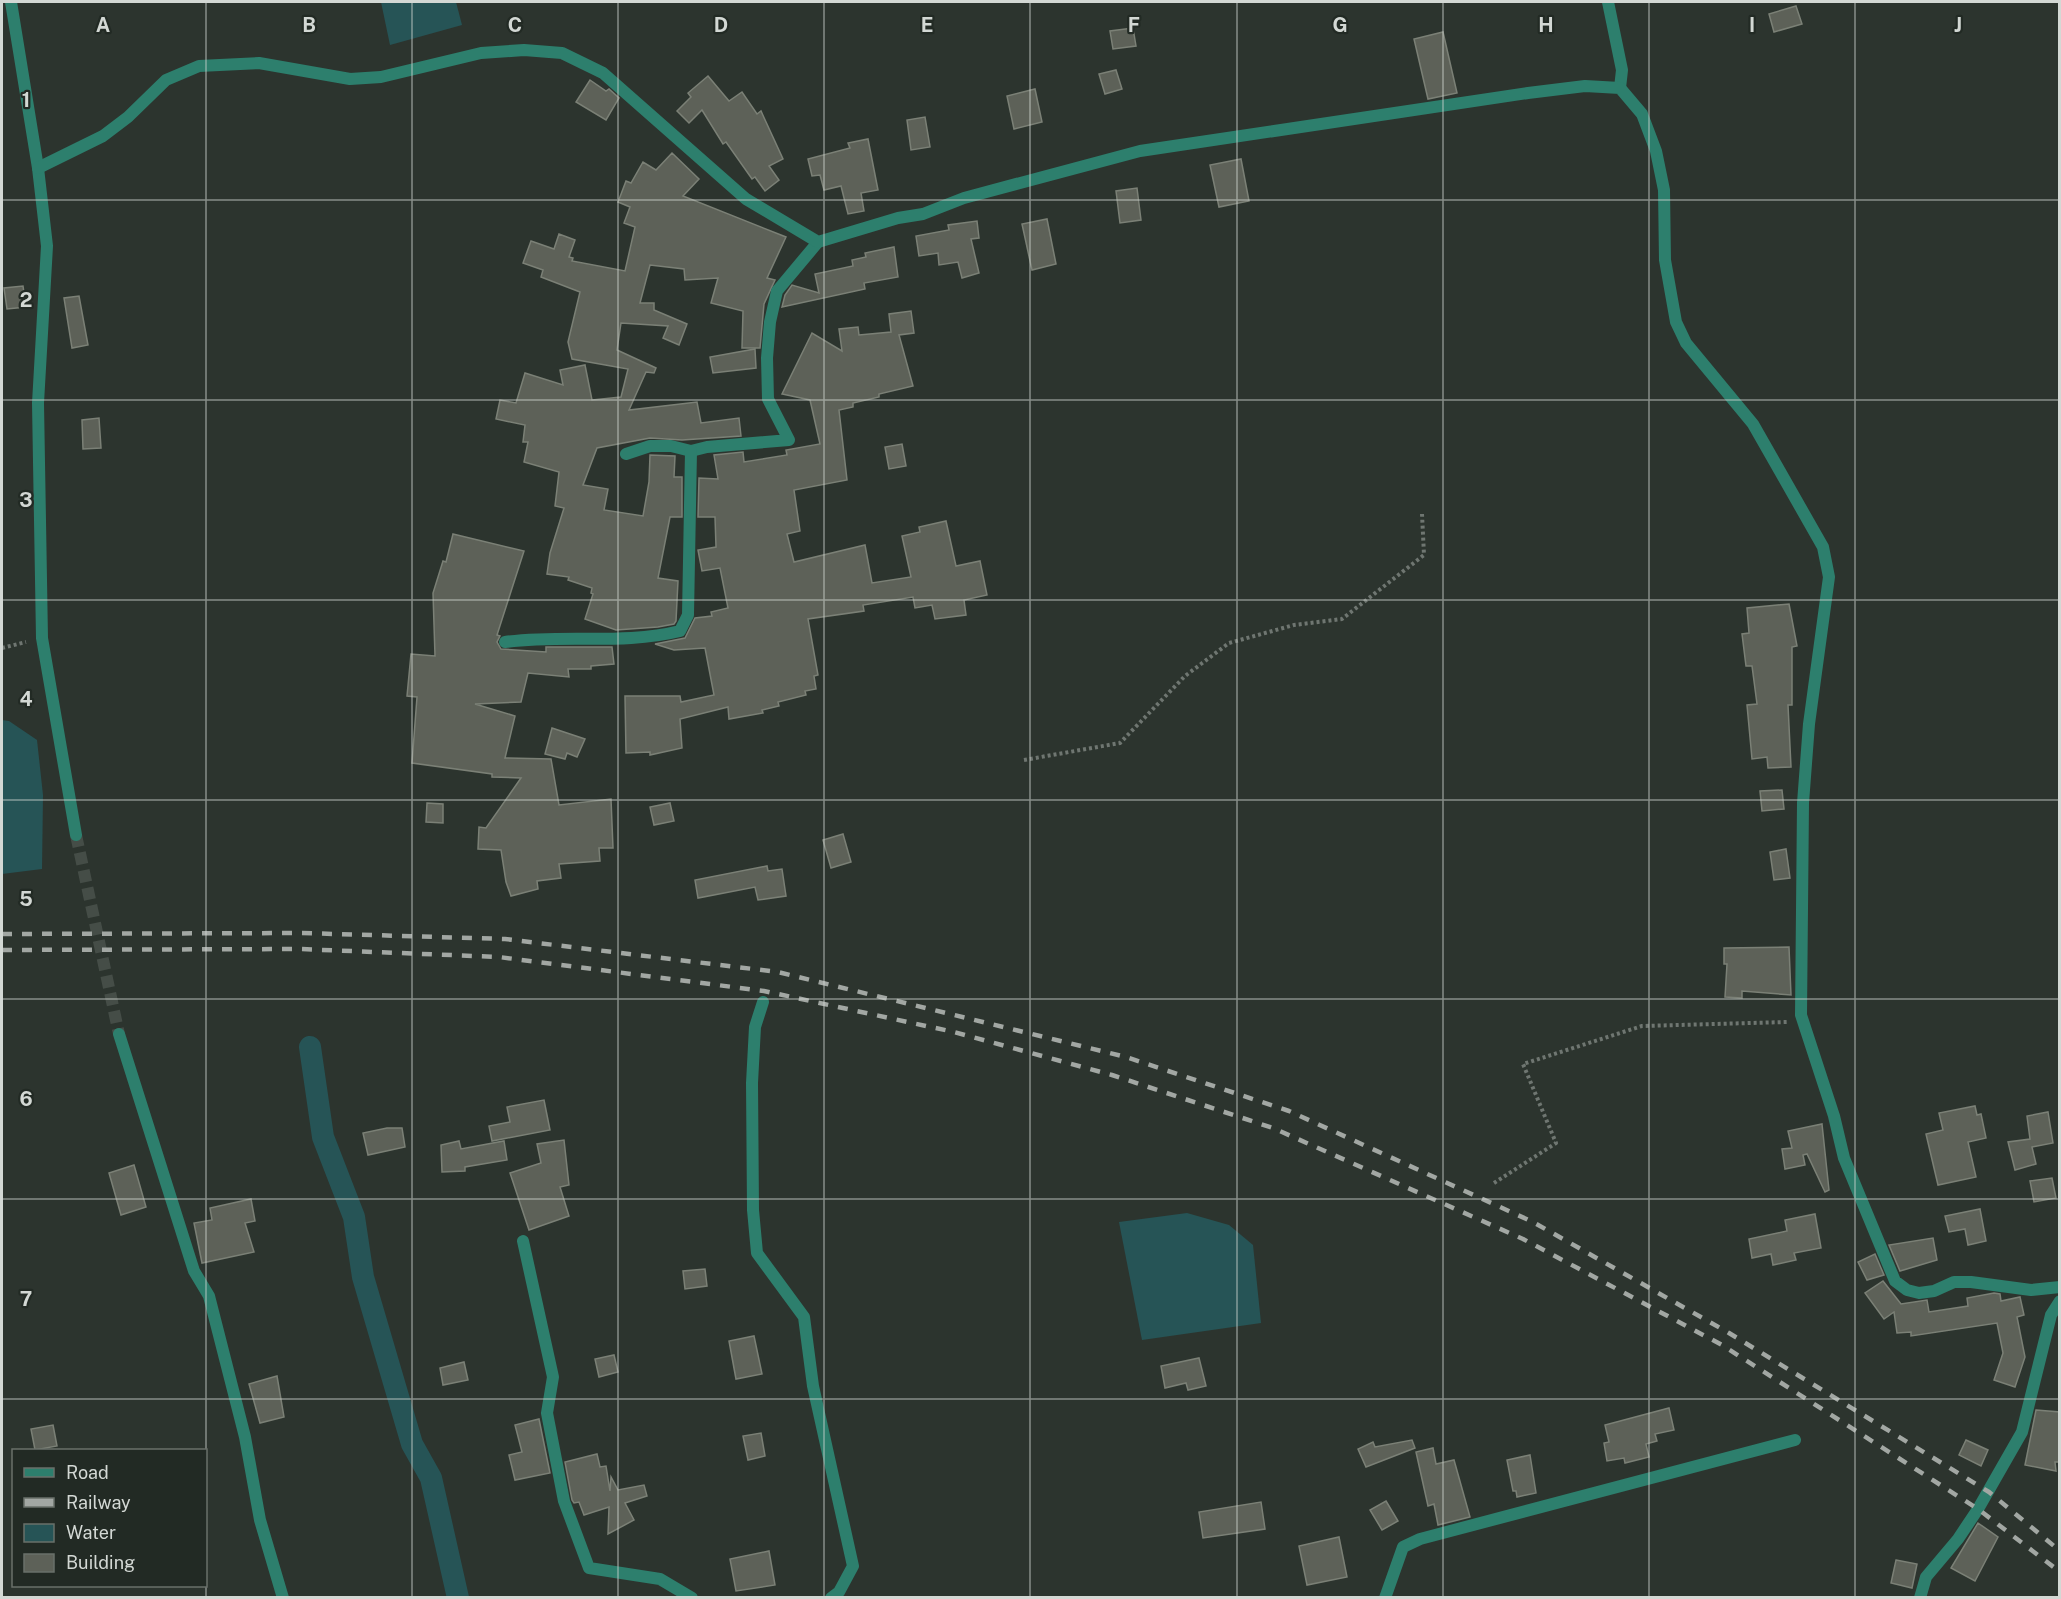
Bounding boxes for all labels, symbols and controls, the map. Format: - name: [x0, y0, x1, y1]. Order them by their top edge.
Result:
- text: A: [96, 13, 110, 37]
- text: B: [302, 13, 316, 37]
- text: C: [508, 13, 522, 37]
- text: D: [714, 13, 728, 37]
- text: E: [921, 13, 933, 37]
- text: F: [1128, 13, 1140, 37]
- text: G: [1332, 13, 1348, 37]
- text: H: [1538, 13, 1554, 37]
- text: I: [1749, 13, 1755, 37]
- text: J: [1954, 13, 1962, 37]
- text: 1: [22, 88, 30, 112]
- text: 2: [20, 288, 32, 312]
- text: 3: [19, 488, 33, 512]
- text: 4: [19, 687, 33, 711]
- text: 5: [19, 887, 33, 911]
- text: 6: [19, 1087, 33, 1111]
- text: 7: [20, 1287, 32, 1311]
- legend: [12, 1449, 207, 1587]
- text: Road: [66, 1462, 109, 1483]
- text: Railway: [66, 1492, 131, 1513]
- text: Water: [66, 1522, 116, 1543]
- text: Building: [66, 1552, 135, 1573]

